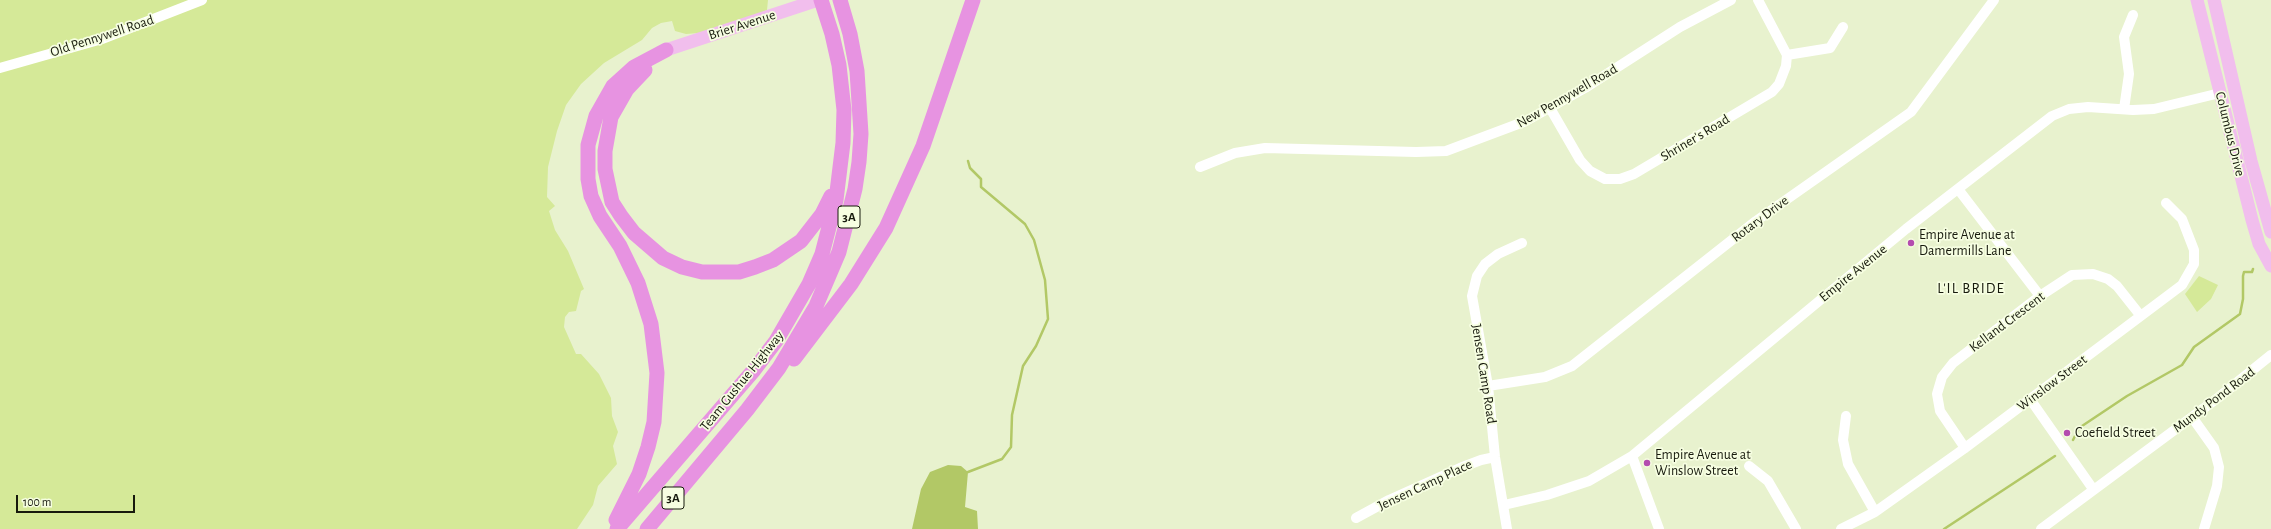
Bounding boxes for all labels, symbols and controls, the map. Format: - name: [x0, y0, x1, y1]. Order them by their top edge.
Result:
- street label: Brier Avenue: [706, 6, 778, 44]
- street label: Old Pennywell Road: [48, 11, 156, 61]
- street label: New Pennywell Road: [1514, 60, 1620, 132]
- street label: Columbus Drive: [2211, 90, 2249, 178]
- street label: Shriner's Road: [1657, 111, 1733, 165]
- street label: Rotary Drive: [1728, 192, 1792, 246]
- road number: 3A: [838, 206, 860, 228]
- place label: Empire Avenue at Damermills Lane: [1919, 227, 2015, 260]
- marker: Empire Avenue at Damermills Lane: [1906, 238, 1916, 248]
- street label: Empire Avenue: [1816, 241, 1890, 305]
- district label: L'IL BRIDE: [1937, 279, 2005, 297]
- street label: Kelland Crescent: [1966, 288, 2048, 356]
- street label: Jensen Camp Road: [1468, 323, 1500, 425]
- street label: Team Gushue Highway: [696, 327, 788, 435]
- street label: Winslow Street: [2014, 351, 2090, 415]
- street label: Mundy Pond Road: [2170, 364, 2258, 436]
- place label: Coefield Street: [2075, 425, 2156, 441]
- marker: Coefield Street: [2062, 428, 2072, 438]
- place label: Empire Avenue at Winslow Street: [1655, 447, 1751, 480]
- street label: Jensen Camp Place: [1375, 456, 1475, 514]
- marker: Empire Avenue at Winslow Street: [1642, 458, 1652, 468]
- scale bar: [18, 487, 137, 513]
- road number: 3A: [662, 487, 684, 509]
- text: 100 m: [23, 496, 51, 508]

